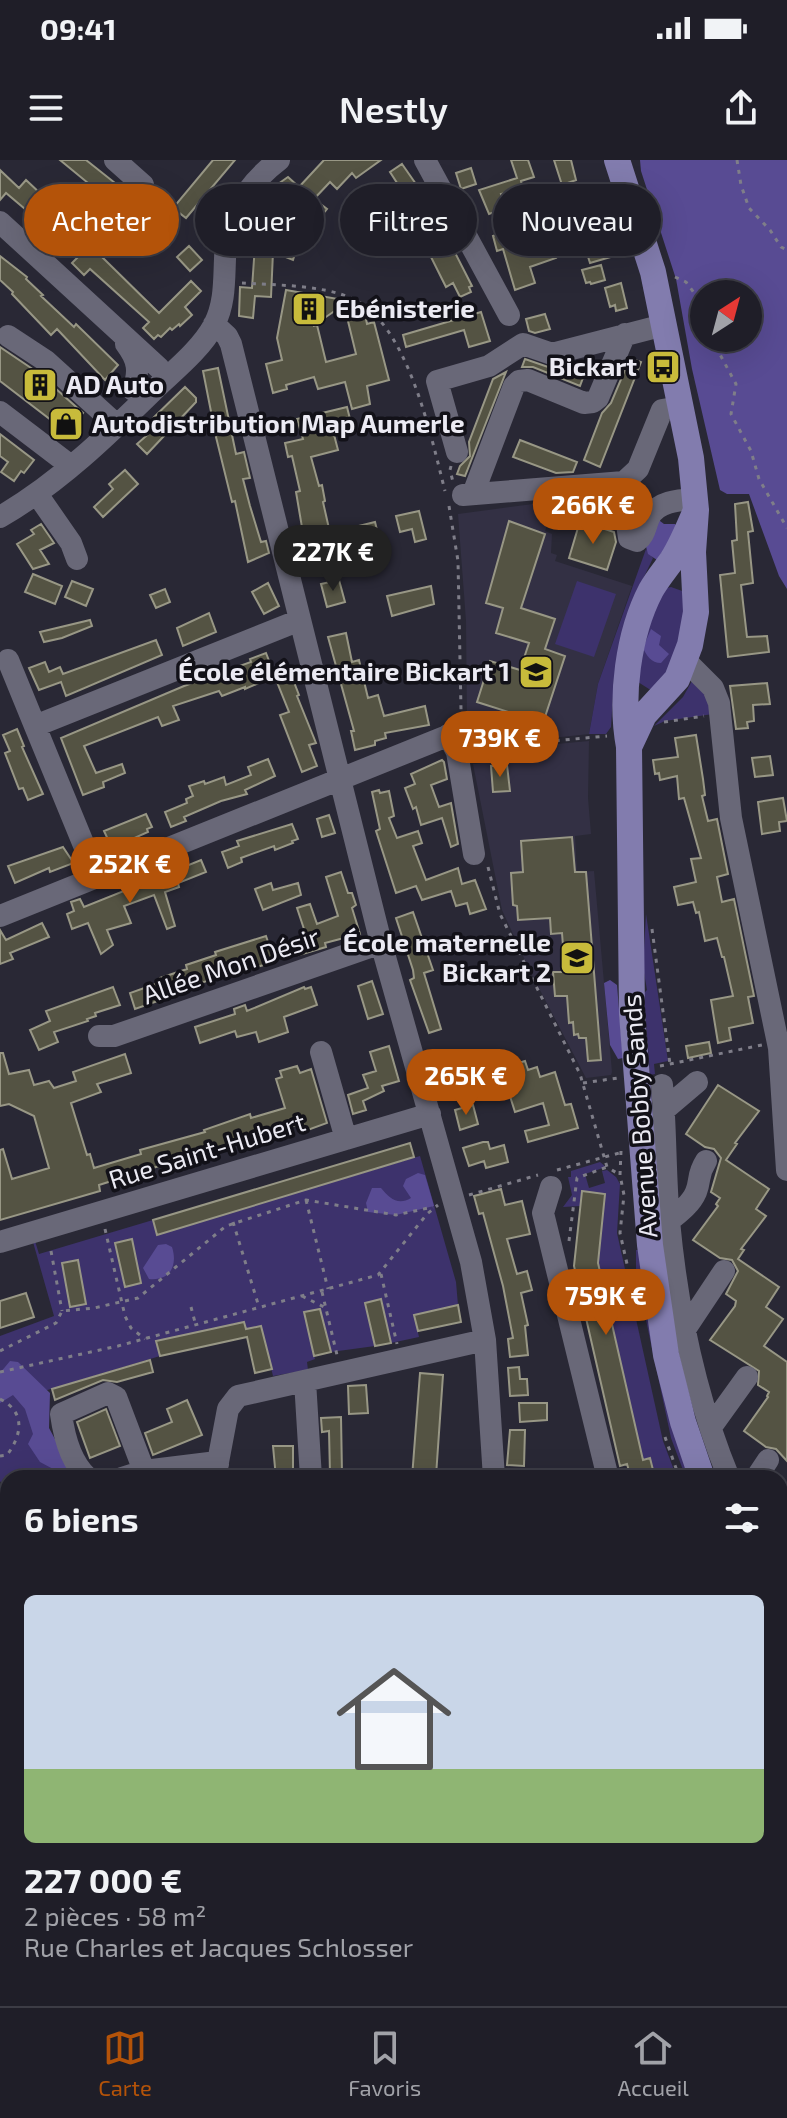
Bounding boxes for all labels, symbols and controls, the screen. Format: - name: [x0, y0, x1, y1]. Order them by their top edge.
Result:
- text: 09:41: [40, 10, 116, 46]
- icon: menu: [24, 86, 68, 130]
- icon: share: [719, 86, 763, 130]
- text: Nestly: [339, 87, 448, 130]
- chip: Acheter: [24, 184, 179, 256]
- chip: Louer: [195, 184, 324, 256]
- chip: Filtres: [340, 184, 477, 256]
- chip: Nouveau: [493, 184, 661, 256]
- north arrow: [690, 280, 762, 352]
- map controls: [690, 280, 762, 352]
- building icon: Ebénisterie: [290, 290, 328, 328]
- place label: Ebénisterie: [335, 292, 475, 323]
- bus stop icon: Bickart: [644, 348, 682, 386]
- place label: Bickart: [549, 350, 637, 381]
- building icon: AD Auto: [21, 366, 59, 404]
- place label: AD Auto: [66, 368, 164, 399]
- shop icon: Autodistribution Map Aumerle: [47, 405, 85, 443]
- place label: Autodistribution Map Aumerle: [92, 407, 465, 438]
- pin: 266K €: [528, 478, 658, 546]
- text: 266K €: [551, 488, 635, 519]
- pin: 227K €: [268, 525, 398, 593]
- text: 227K €: [292, 535, 374, 566]
- school or university icon: École élémentaire Bickart 1: [517, 653, 555, 691]
- place label: École élémentaire Bickart 1: [178, 655, 510, 686]
- pin: 739K €: [435, 711, 565, 779]
- text: 739K €: [459, 721, 541, 752]
- pin: 252K €: [65, 837, 195, 905]
- text: 252K €: [88, 847, 172, 878]
- street label: Allée Mon Désir: [138, 920, 323, 1009]
- place label: École maternelle Bickart 2: [343, 926, 551, 987]
- school or university icon: École maternelle Bickart 2: [558, 939, 596, 977]
- street label: Avenue Bobby Sands: [615, 993, 662, 1239]
- pin: 265K €: [401, 1049, 531, 1117]
- text: 265K €: [424, 1059, 508, 1090]
- street label: Rue Saint-Hubert: [105, 1105, 309, 1194]
- pin: 759K €: [541, 1269, 671, 1337]
- text: 759K €: [565, 1279, 647, 1310]
- icon: filters: [720, 1496, 764, 1540]
- text: 6 biens: [24, 1498, 139, 1539]
- icon: home: [322, 1647, 466, 1791]
- text: 227 000 €: [24, 1859, 182, 1900]
- text: 2 pièces · 58 m²: [24, 1900, 206, 1931]
- text: Rue Charles et Jacques Schlosser: [24, 1931, 413, 1962]
- tab: Carte: [98, 2026, 152, 2100]
- tab: Favoris: [348, 2026, 421, 2100]
- tab: Accueil: [617, 2026, 689, 2100]

